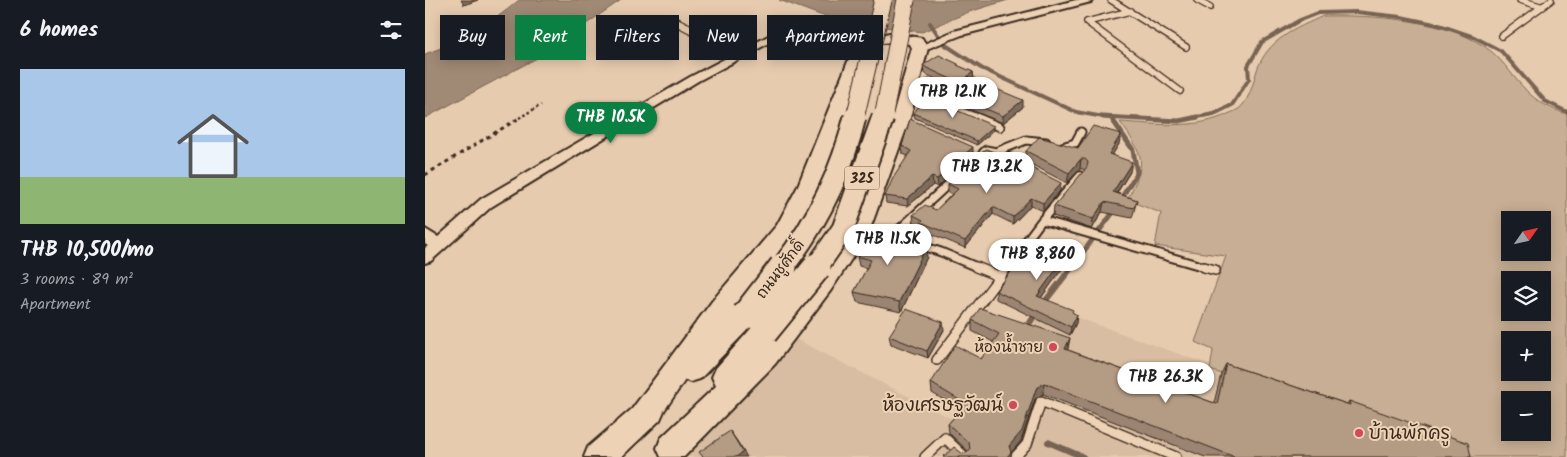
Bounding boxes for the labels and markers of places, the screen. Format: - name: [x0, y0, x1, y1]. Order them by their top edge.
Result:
- pin: THB 12.1K: [896, 76, 1010, 119]
- pin: THB 10.5K: [554, 102, 668, 144]
- pin: THB 13.2K: [930, 152, 1044, 194]
- pin: THB 11.5K: [831, 224, 945, 266]
- pin: THB 8,860: [980, 238, 1094, 281]
- place label: ห้องน้ำชาย: [974, 333, 1043, 360]
- marker: ห้องน้ำชาย: [1047, 341, 1059, 353]
- pin: THB 26.3K: [1109, 362, 1223, 404]
- place label: ห้องเศรษฐวัฒน์: [883, 392, 1003, 421]
- marker: ห้องเศรษฐวัฒน์: [1007, 399, 1019, 411]
- place label: บ้านพักครู: [1369, 420, 1450, 449]
- marker: บ้านพักครู: [1353, 427, 1365, 439]

